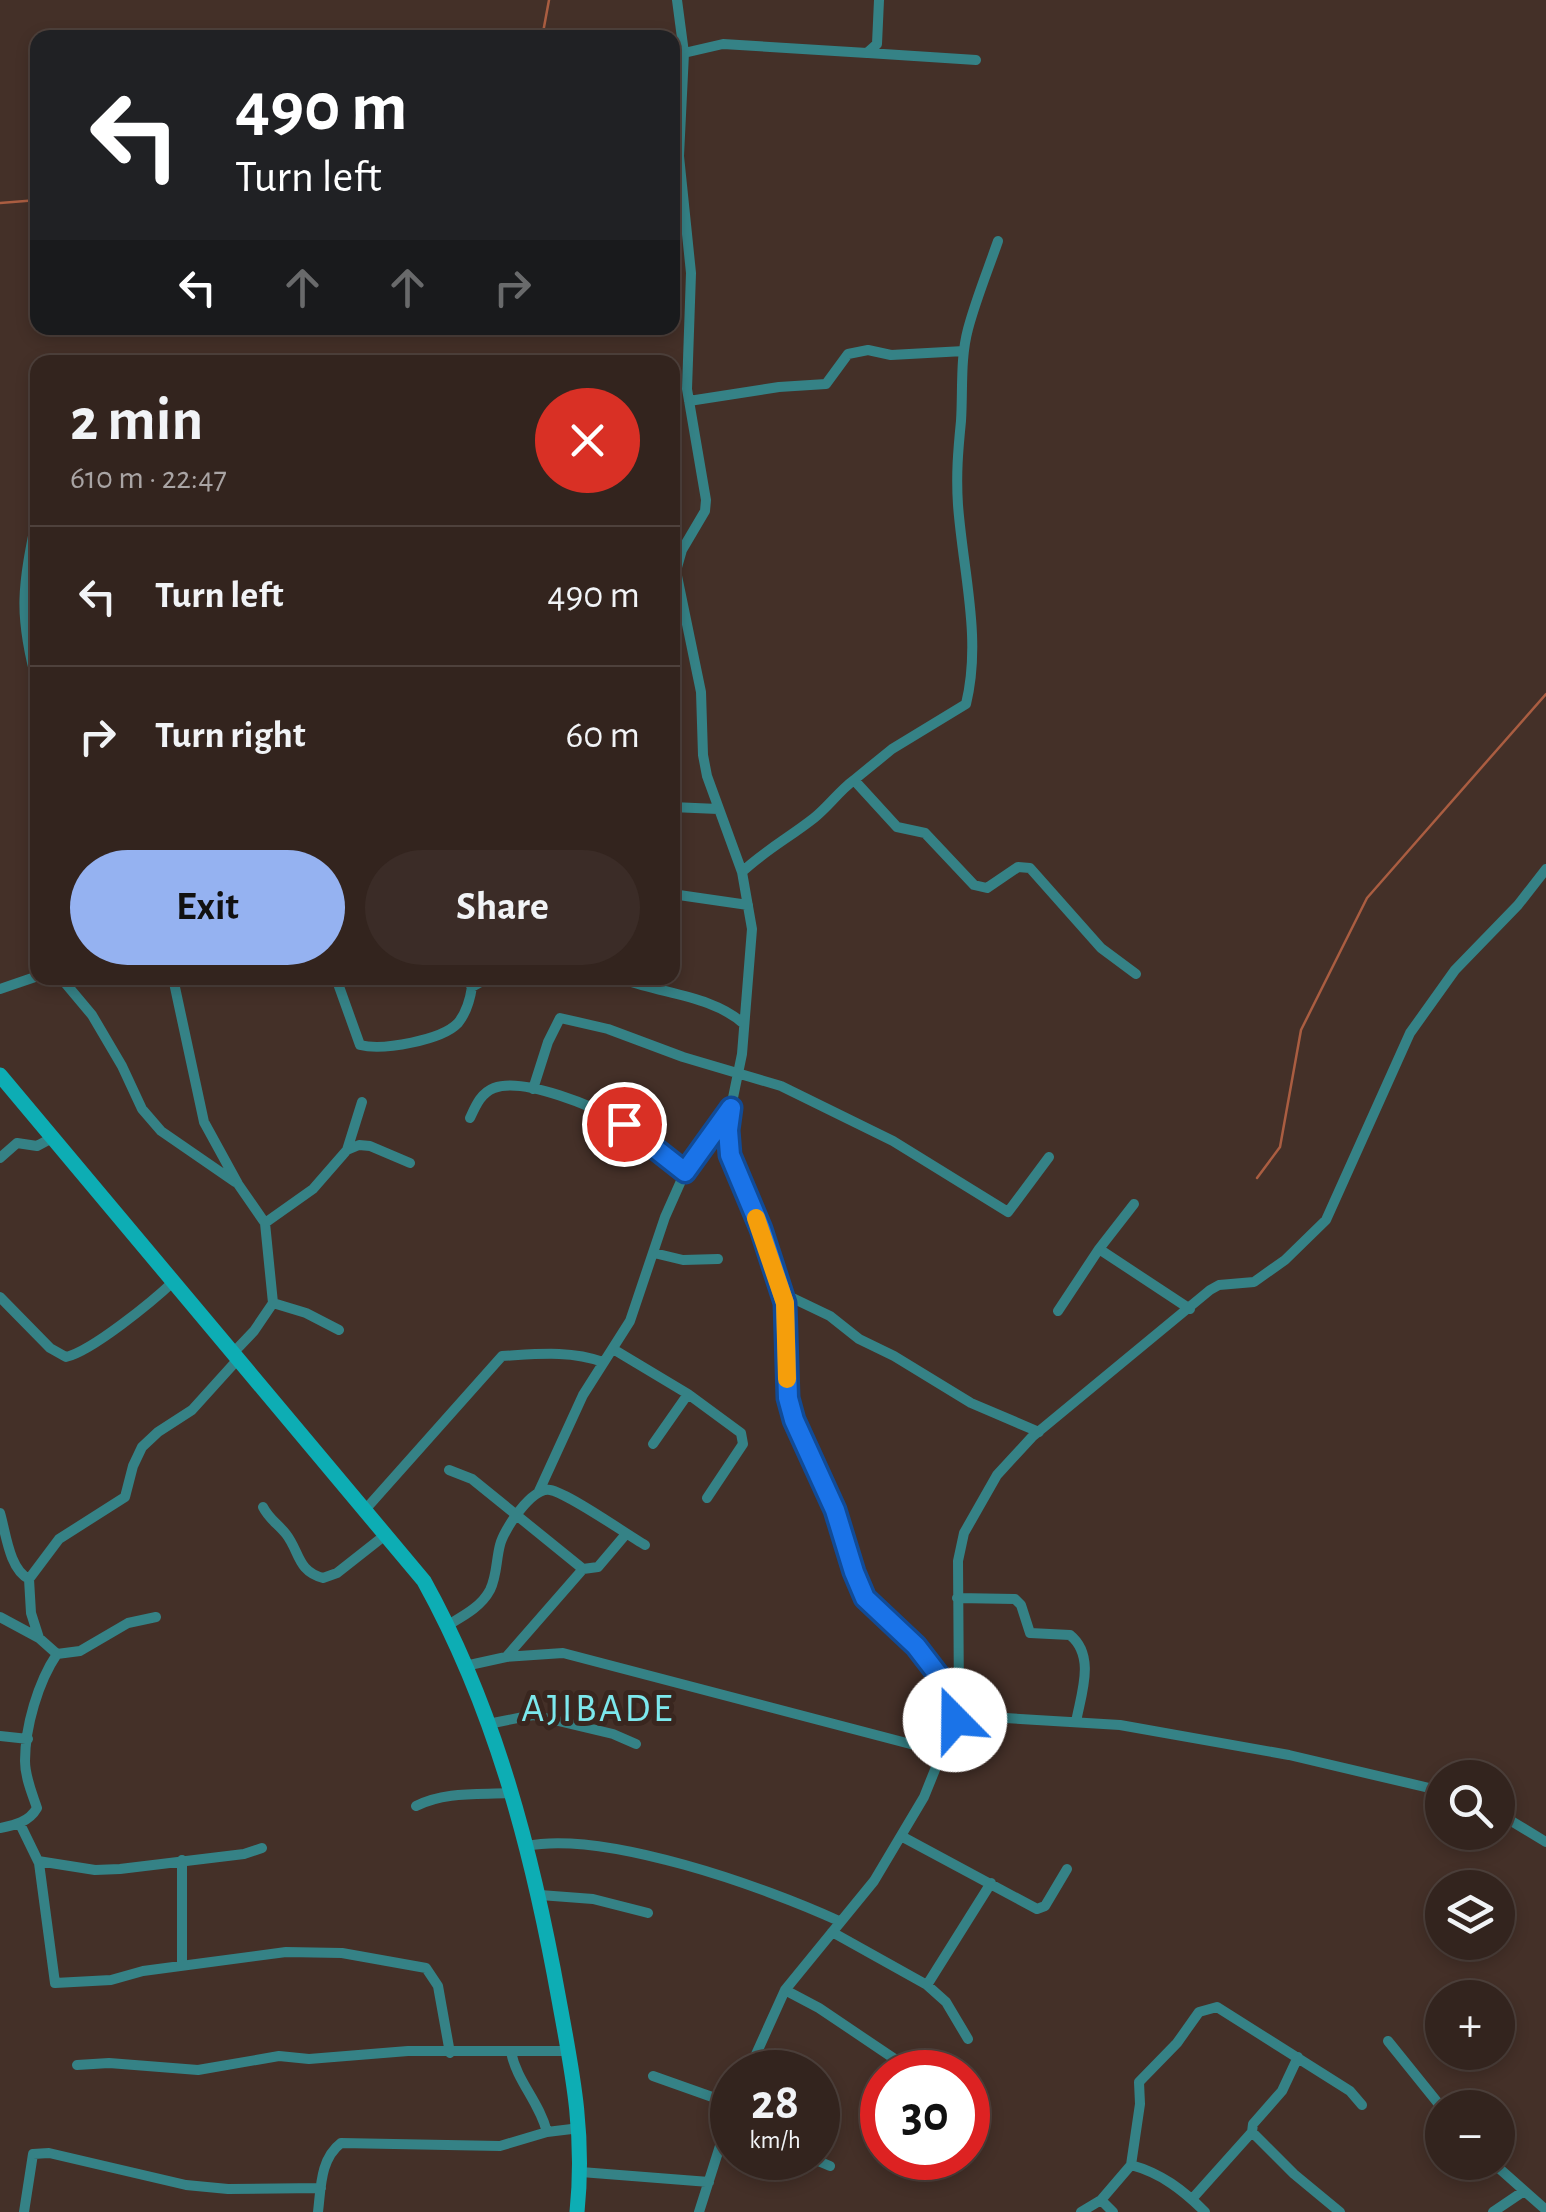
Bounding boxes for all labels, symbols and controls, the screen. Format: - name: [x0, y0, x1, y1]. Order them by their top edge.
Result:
- icon: left: [70, 70, 200, 200]
- text: 490 m: [235, 73, 408, 143]
- text: Turn left: [235, 155, 382, 200]
- icon: left: [170, 260, 225, 315]
- icon: ahead: [275, 260, 330, 315]
- icon: ahead: [380, 260, 435, 315]
- icon: right: [485, 260, 540, 315]
- button: close: [535, 388, 640, 493]
- text: 2 min: [70, 391, 203, 451]
- text: 610 m · 22:47: [70, 462, 227, 494]
- icon: left: [70, 569, 125, 624]
- text: Turn left: [155, 577, 283, 615]
- text: 490 m: [547, 577, 640, 615]
- icon: right: [70, 709, 125, 764]
- text: Turn right: [155, 717, 305, 755]
- text: 60 m: [565, 717, 640, 755]
- button: Exit: [70, 850, 345, 965]
- button: Share: [365, 850, 640, 965]
- pin: [582, 1082, 667, 1167]
- icon: arrive: [597, 1097, 652, 1152]
- position arrow: [903, 1668, 1007, 1772]
- district label: AJIBADE: [521, 1689, 675, 1729]
- map controls: [1425, 1760, 1515, 2180]
- button: search: [1425, 1760, 1515, 1850]
- button: layers: [1425, 1870, 1515, 1960]
- button: +: [1425, 1980, 1515, 2070]
- speed limit sign: 30: [860, 2050, 990, 2180]
- text: 28: [751, 2078, 799, 2128]
- button: −: [1425, 2090, 1515, 2180]
- text: km/h: [749, 2128, 801, 2153]

